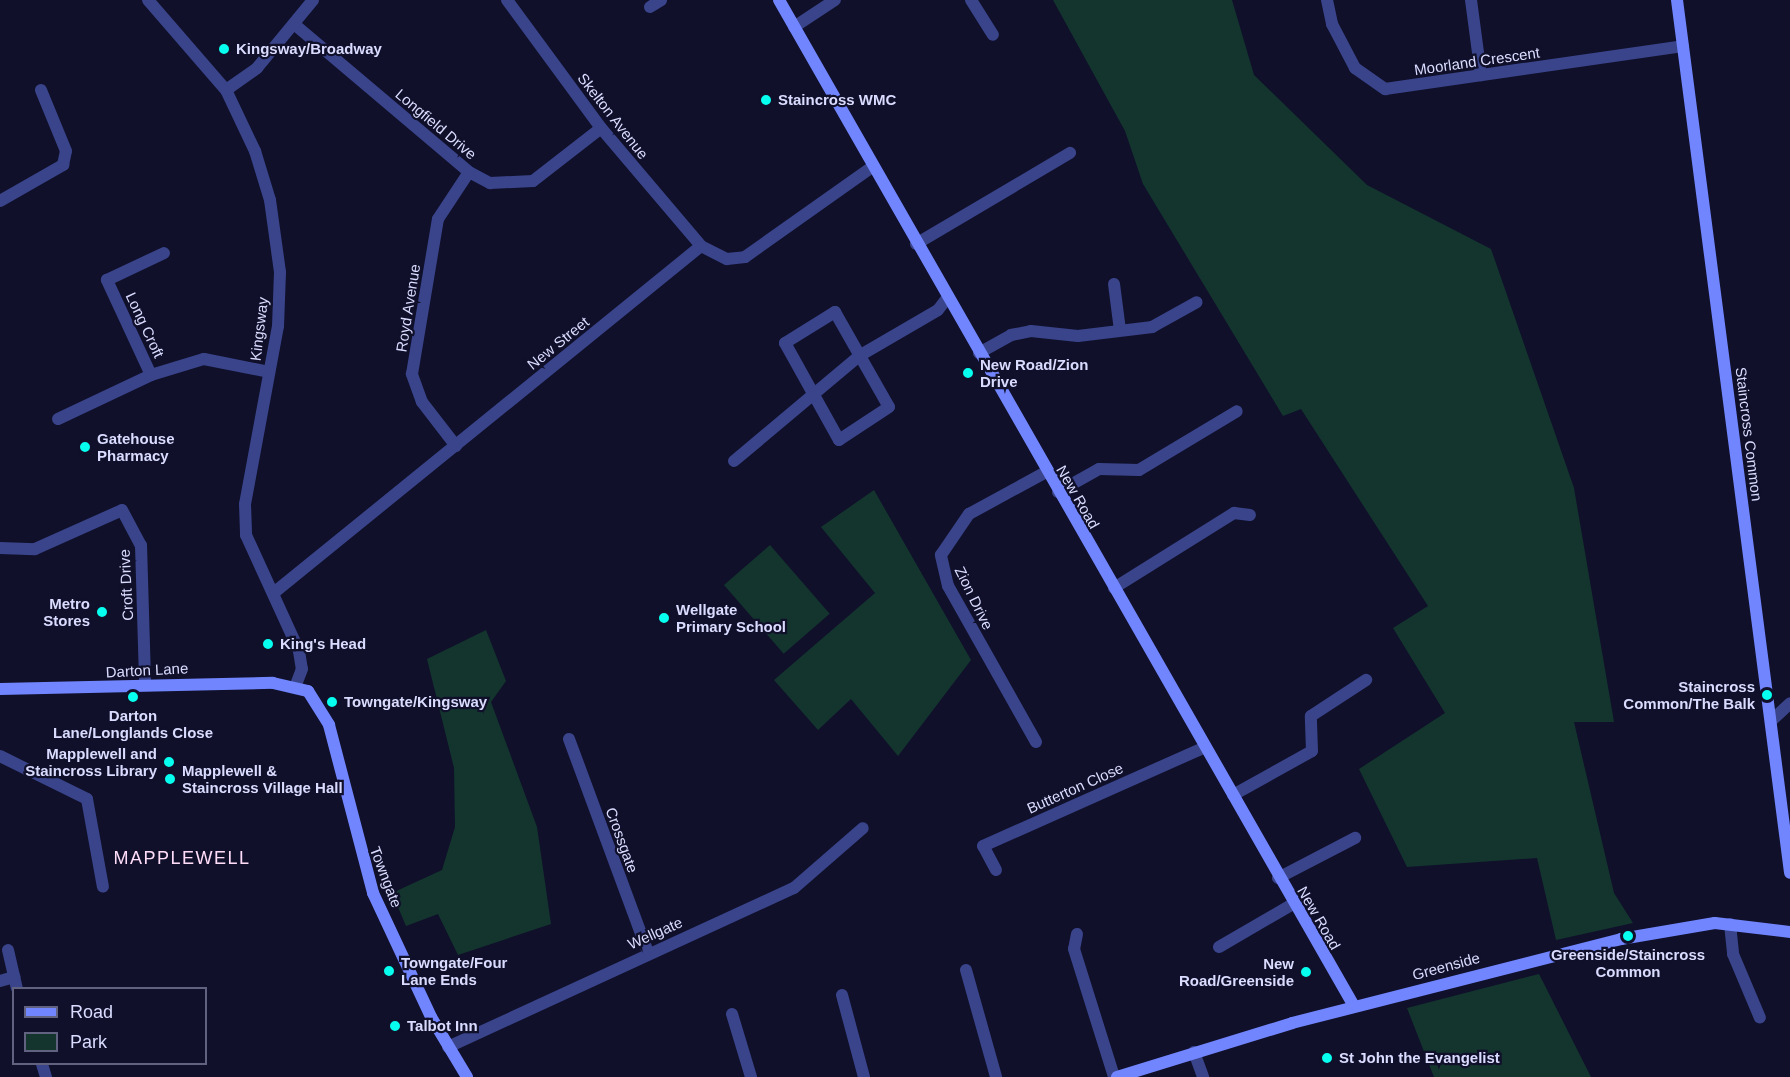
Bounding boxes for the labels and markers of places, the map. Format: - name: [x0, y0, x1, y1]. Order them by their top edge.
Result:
- place label: Kingsway/Broadway: [236, 40, 382, 58]
- marker: Kingsway/Broadway: [217, 42, 231, 56]
- place label: Staincross WMC: [778, 91, 896, 109]
- marker: Staincross WMC: [759, 93, 773, 107]
- place label: New Road/Zion Drive: [980, 355, 1088, 390]
- marker: New Road/Zion Drive: [961, 366, 975, 380]
- place label: Gatehouse Pharmacy: [97, 429, 175, 464]
- marker: Gatehouse Pharmacy: [78, 440, 92, 454]
- place label: Metro Stores: [43, 594, 90, 629]
- place label: Wellgate Primary School: [676, 600, 786, 635]
- marker: Metro Stores: [95, 605, 109, 619]
- marker: Wellgate Primary School: [657, 611, 671, 625]
- place label: King's Head: [280, 635, 366, 653]
- marker: King's Head: [261, 637, 275, 651]
- place label: Staincross Common/The Balk: [1623, 677, 1755, 712]
- marker: Staincross Common/The Balk: [1760, 688, 1774, 702]
- marker: Darton Lane/Longlands Close: [126, 690, 140, 704]
- place label: Towngate/Kingsway: [344, 693, 487, 711]
- marker: Towngate/Kingsway: [325, 695, 339, 709]
- place label: Darton Lane/Longlands Close: [53, 706, 213, 741]
- place label: Mapplewell and Staincross Library: [25, 744, 157, 779]
- marker: Mapplewell and Staincross Library: [162, 755, 176, 769]
- place label: Mapplewell & Staincross Village Hall: [182, 761, 343, 796]
- marker: Mapplewell & Staincross Village Hall: [163, 772, 177, 786]
- marker: Greenside/Staincross Common: [1621, 929, 1635, 943]
- place label: Greenside/Staincross Common: [1551, 945, 1705, 980]
- place label: Towngate/Four Lane Ends: [401, 953, 507, 988]
- place label: New Road/Greenside: [1179, 954, 1294, 989]
- marker: Towngate/Four Lane Ends: [382, 964, 396, 978]
- marker: New Road/Greenside: [1299, 965, 1313, 979]
- place label: Talbot Inn: [407, 1017, 478, 1035]
- marker: Talbot Inn: [388, 1019, 402, 1033]
- place label: St John the Evangelist: [1339, 1049, 1500, 1067]
- marker: St John the Evangelist: [1320, 1051, 1334, 1065]

